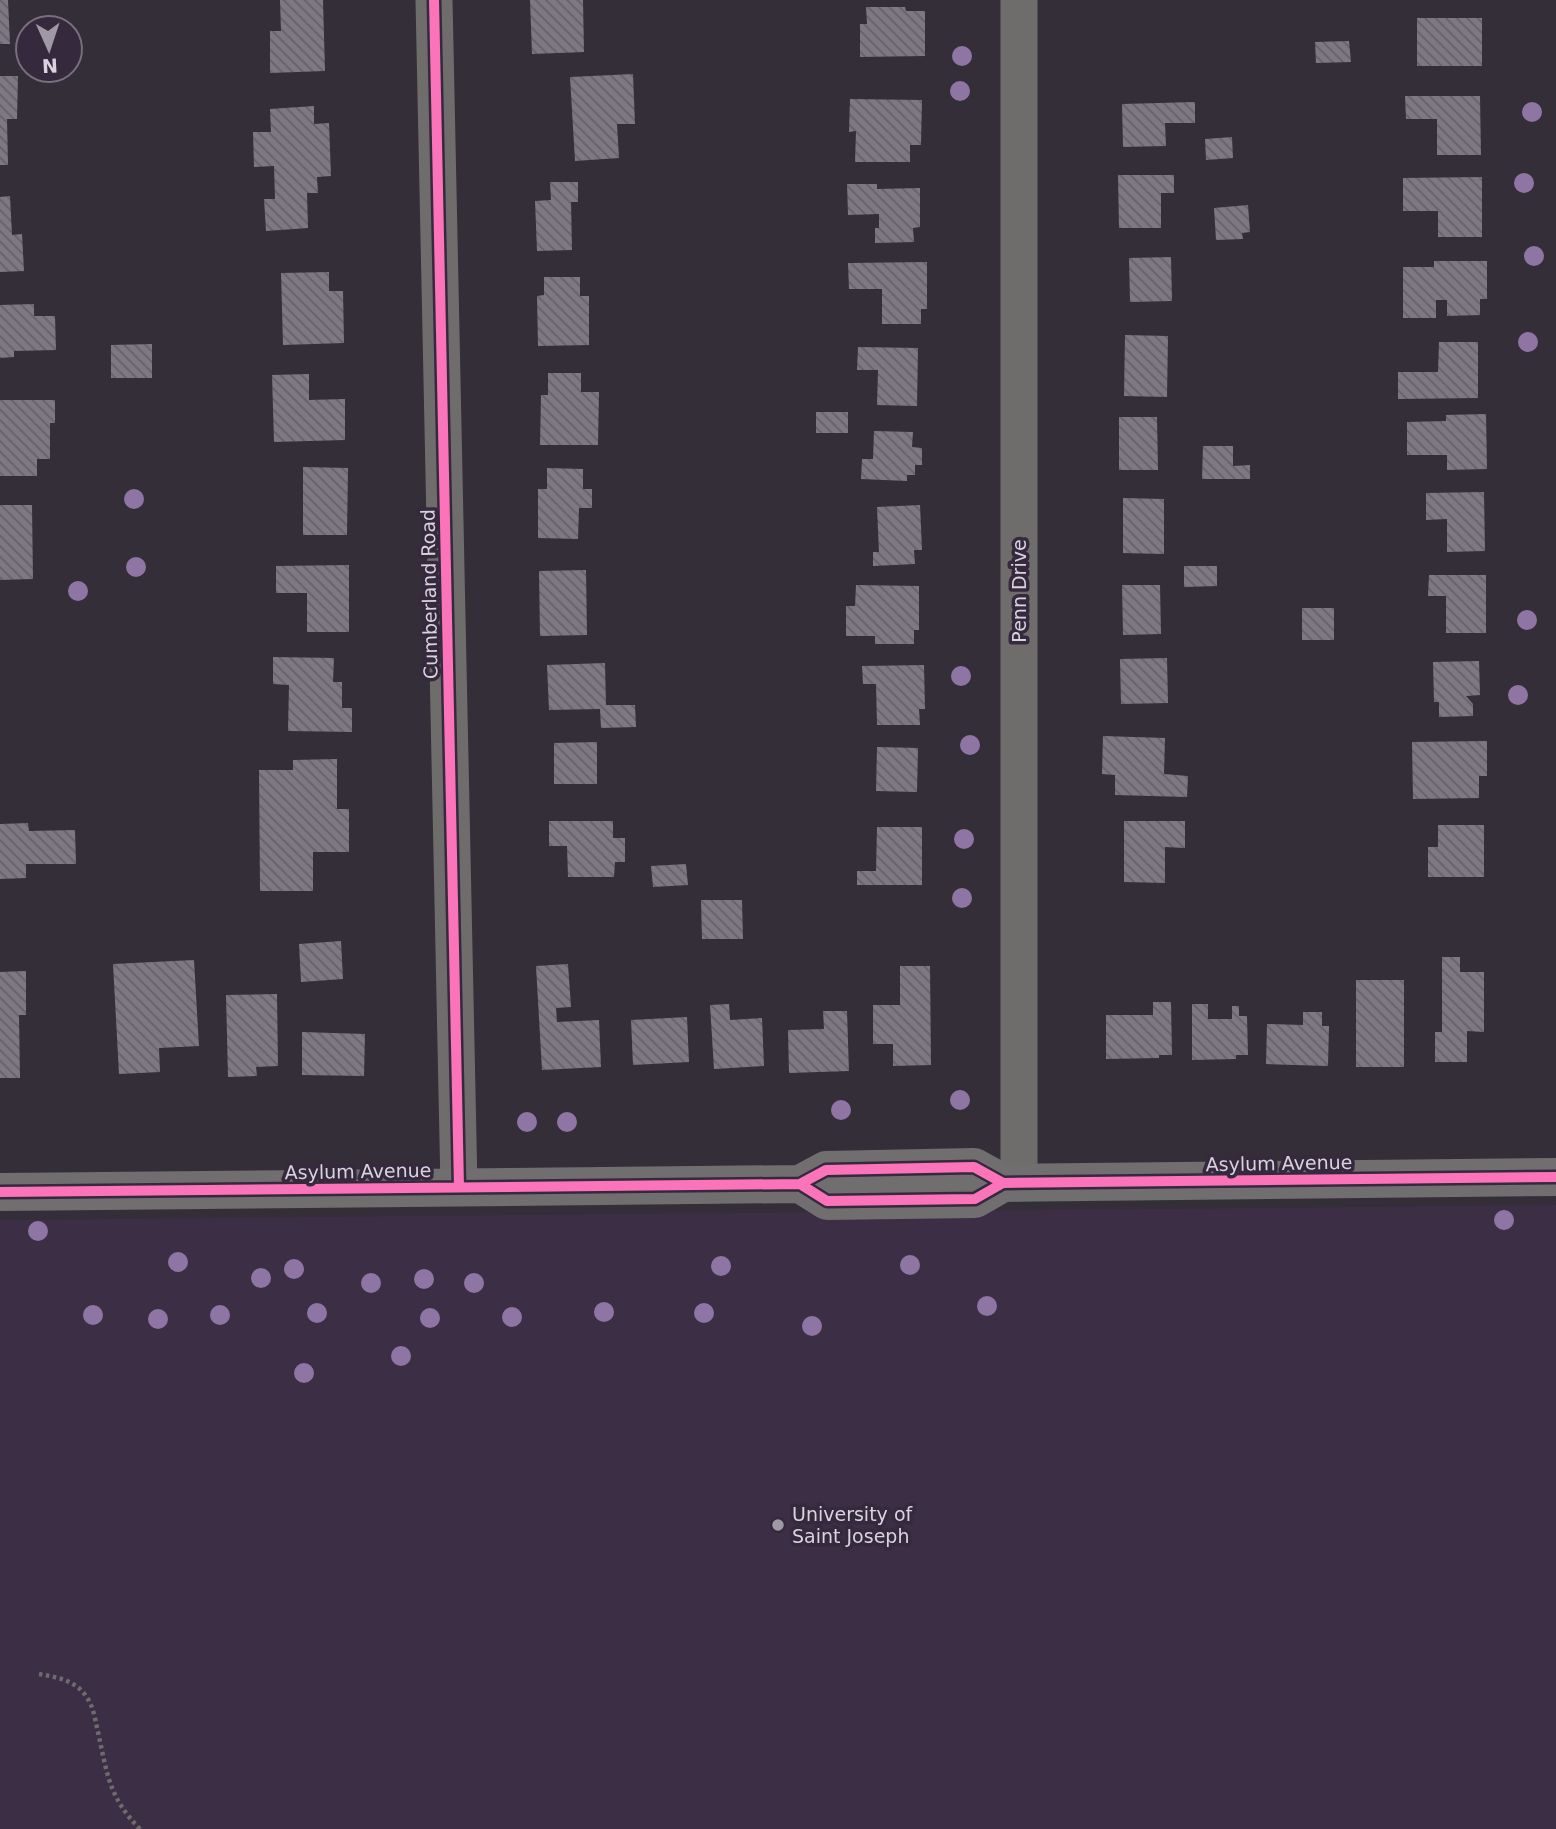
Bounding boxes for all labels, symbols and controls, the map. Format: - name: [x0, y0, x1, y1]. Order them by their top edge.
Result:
- north arrow: [14, 14, 84, 84]
- text: N: [41, 55, 58, 77]
- street label: Cumberland Road: [417, 509, 441, 679]
- street label: Penn Drive: [1008, 539, 1030, 643]
- street label: Asylum Avenue: [1206, 1151, 1352, 1175]
- street label: Asylum Avenue: [285, 1159, 431, 1183]
- place label: University of Saint Joseph: [792, 1503, 914, 1547]
- marker: University of Saint Joseph: [770, 1517, 786, 1533]

